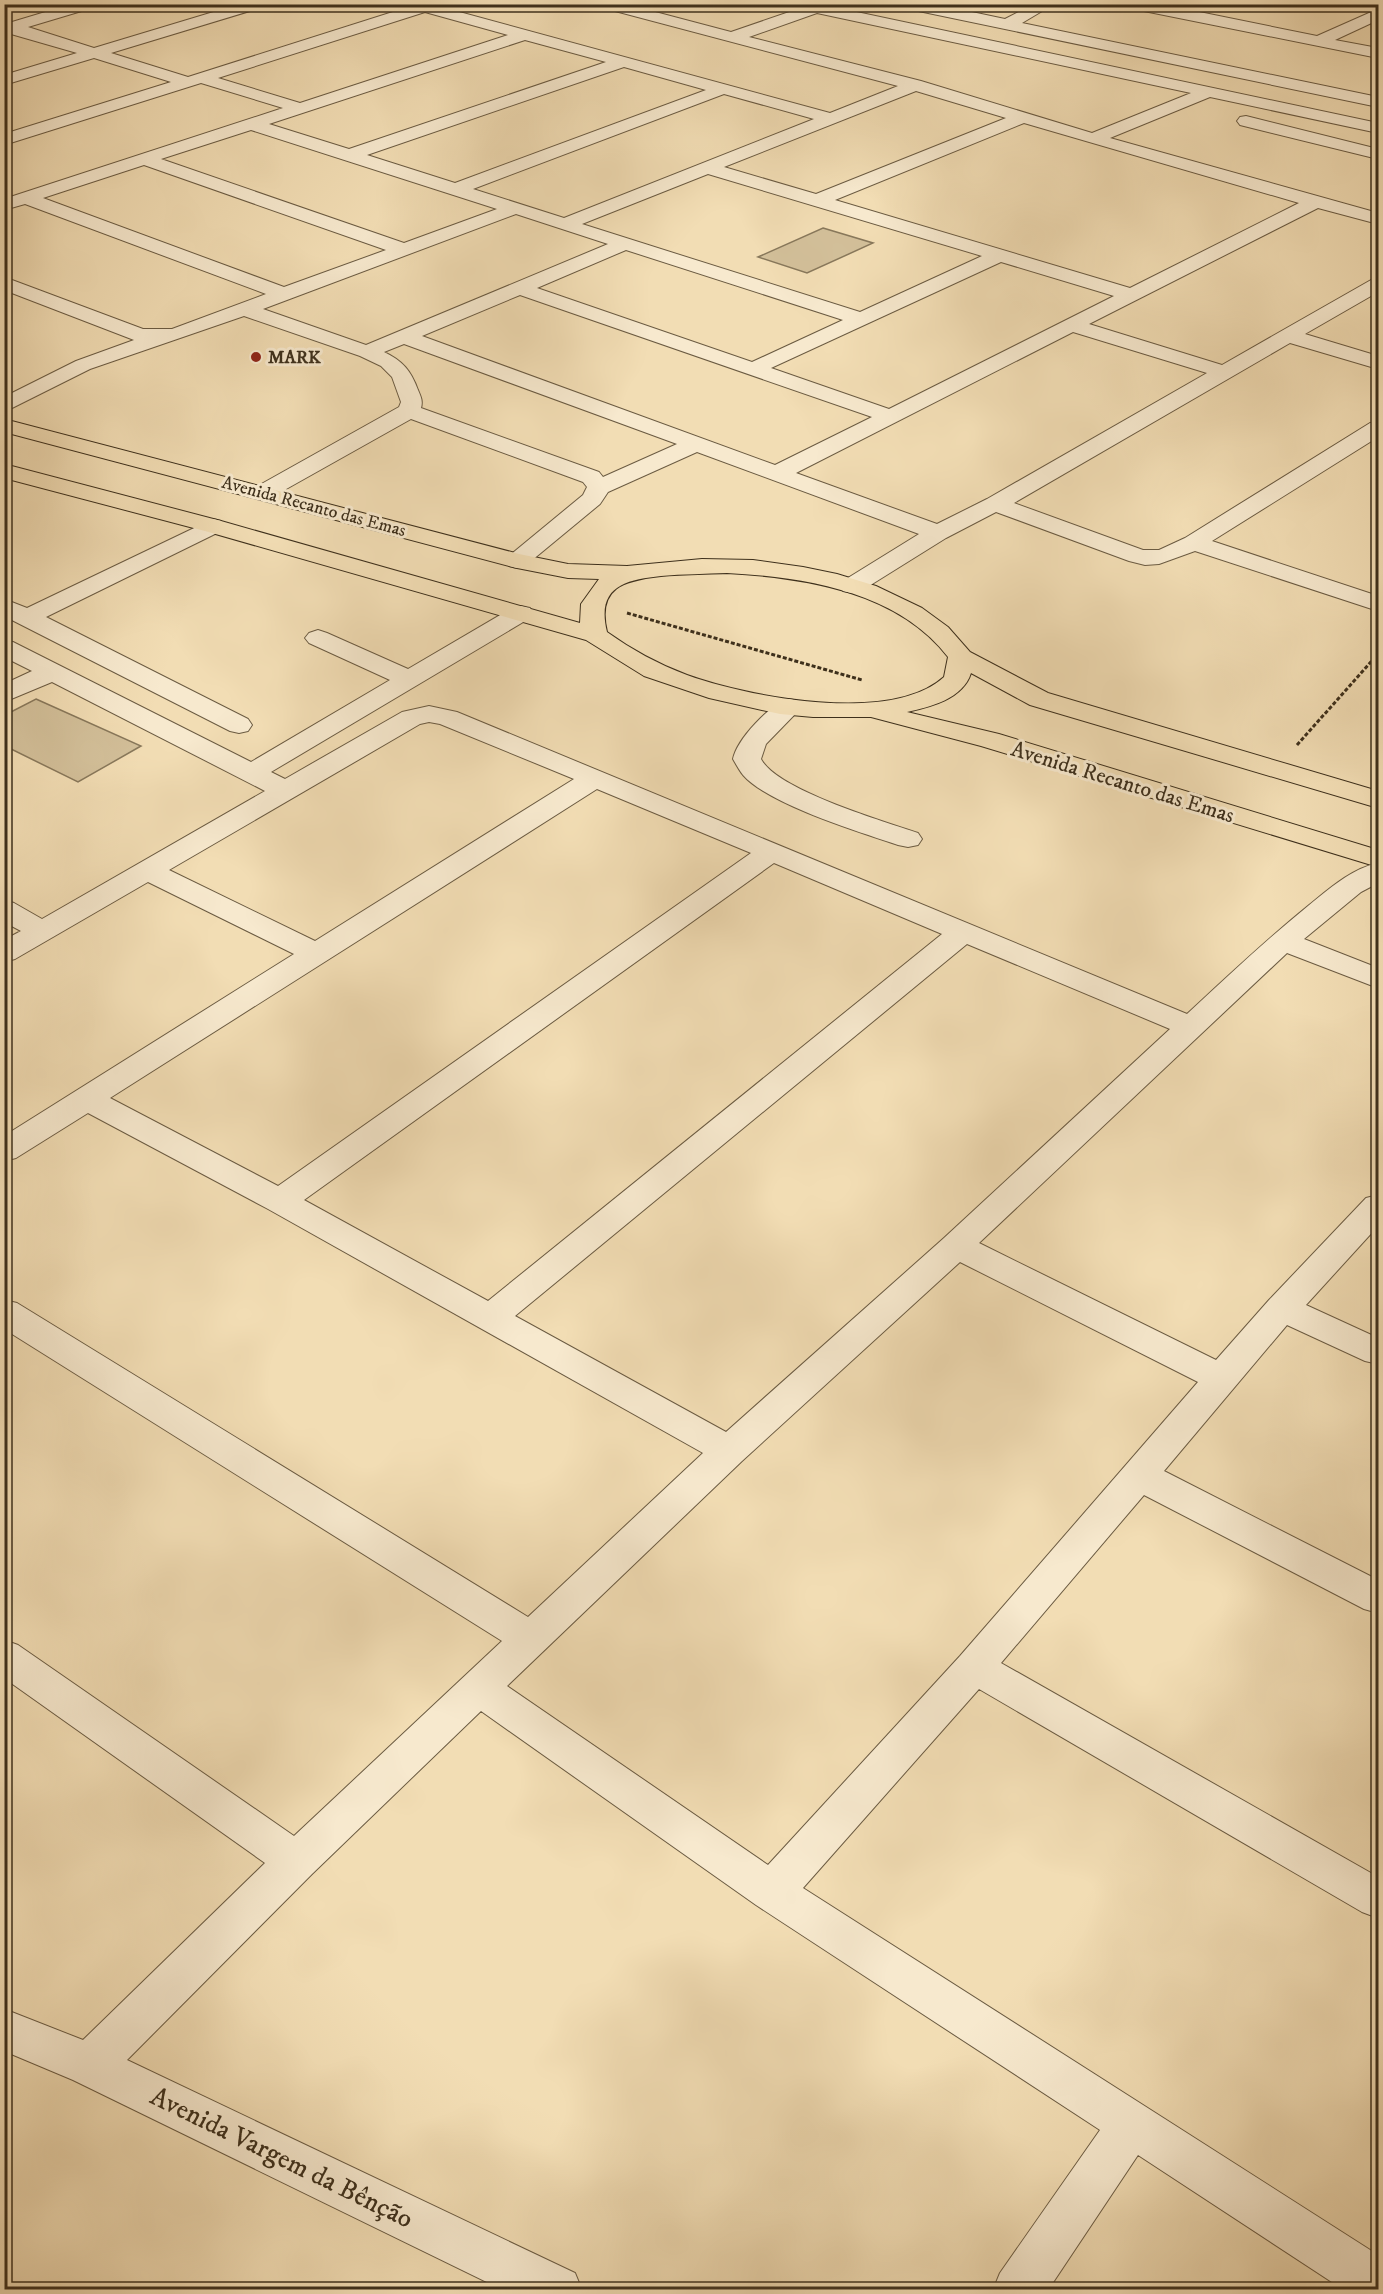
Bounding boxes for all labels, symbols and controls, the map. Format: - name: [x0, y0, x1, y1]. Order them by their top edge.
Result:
- place label: MARK: [268, 347, 321, 369]
- marker: MARK: [249, 350, 263, 364]
- street label: Avenida Recanto das Emas: [219, 472, 408, 542]
- street label: Avenida Recanto das Emas: [1008, 736, 1237, 829]
- street label: Avenida Vargem da Bênção: [145, 2079, 418, 2236]

